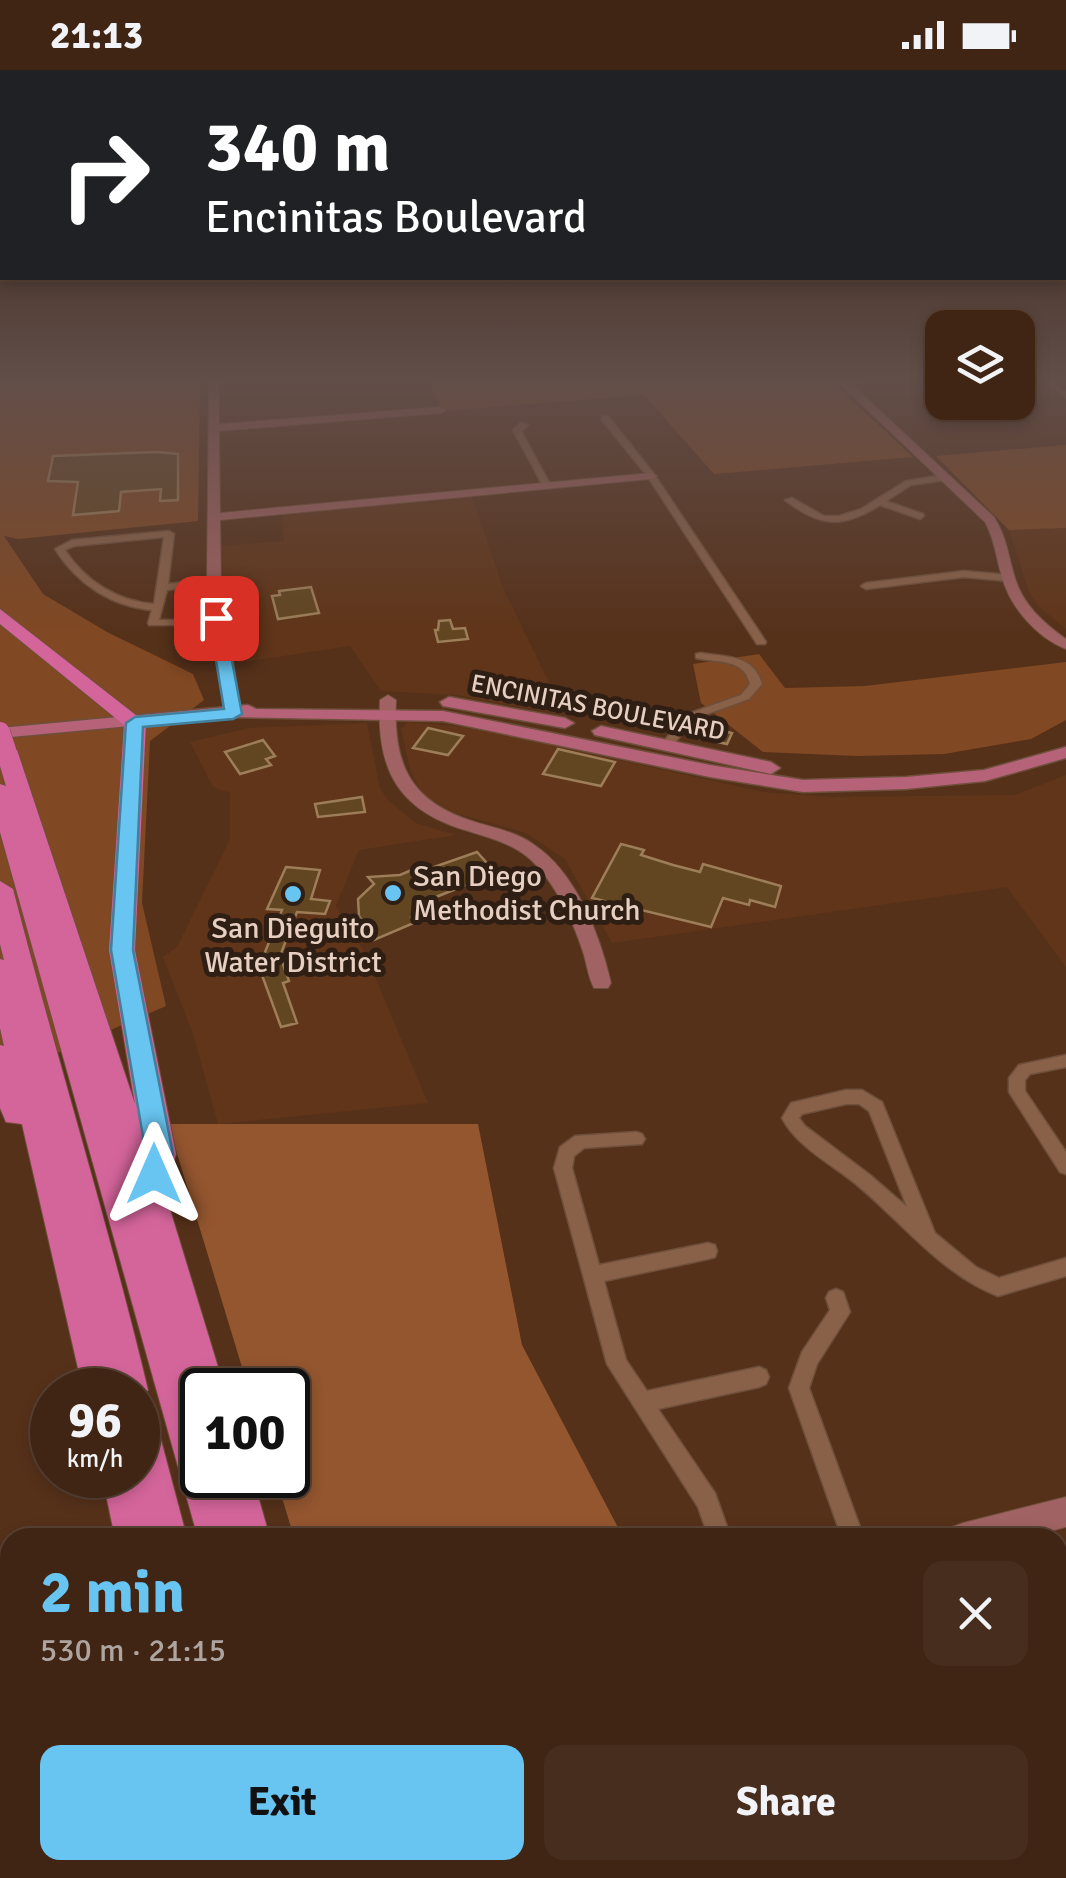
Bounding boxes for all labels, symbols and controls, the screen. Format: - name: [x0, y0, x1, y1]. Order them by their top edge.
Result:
- text: 21:13: [50, 12, 143, 59]
- text: 340 m: [205, 104, 390, 190]
- icon: right: [40, 110, 170, 240]
- text: Encinitas Boulevard: [205, 190, 587, 245]
- map controls: [925, 310, 1035, 420]
- button: layers: [925, 310, 1035, 420]
- pin: [174, 576, 259, 661]
- icon: arrive: [189, 591, 244, 646]
- street label: ENCINITAS BOULEVARD: [468, 667, 728, 747]
- place label: San Diego Methodist Church: [413, 858, 641, 929]
- marker: San Diego Methodist Church: [382, 882, 404, 904]
- marker: San Dieguito Water District: [282, 883, 304, 905]
- place label: San Dieguito Water District: [204, 910, 382, 981]
- position arrow: [102, 1122, 206, 1226]
- speed limit sign: 100: [180, 1368, 310, 1498]
- text: 96: [68, 1390, 122, 1452]
- text: km/h: [67, 1443, 123, 1474]
- text: 2 min: [40, 1556, 185, 1630]
- button: close: [923, 1561, 1028, 1666]
- text: 530 m · 21:15: [40, 1631, 226, 1670]
- button: Exit: [40, 1745, 524, 1860]
- button: Share: [544, 1745, 1028, 1860]

